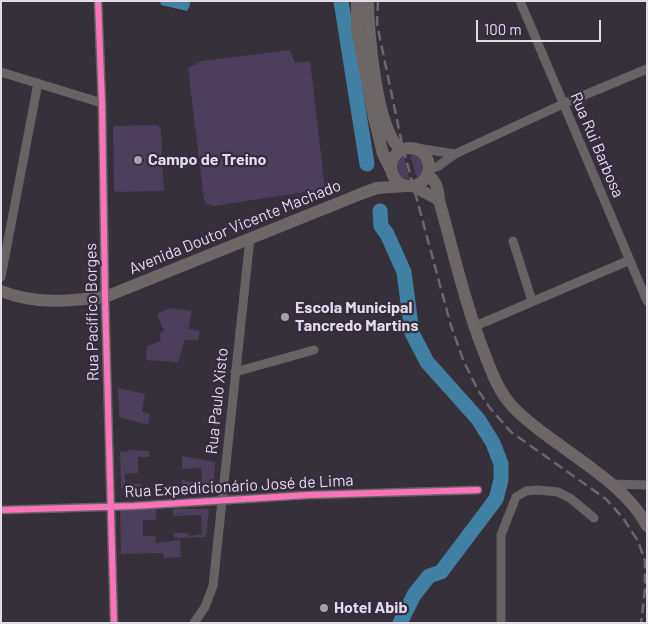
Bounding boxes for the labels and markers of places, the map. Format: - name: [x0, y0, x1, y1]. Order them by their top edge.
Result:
- place label: Campo de Treino: [148, 150, 266, 170]
- marker: Campo de Treino: [132, 154, 144, 166]
- place label: Escola Municipal Tancredo Martins: [295, 298, 418, 336]
- marker: Escola Municipal Tancredo Martins: [279, 311, 291, 323]
- place label: Hotel Abib: [334, 598, 407, 618]
- marker: Hotel Abib: [318, 602, 330, 614]

